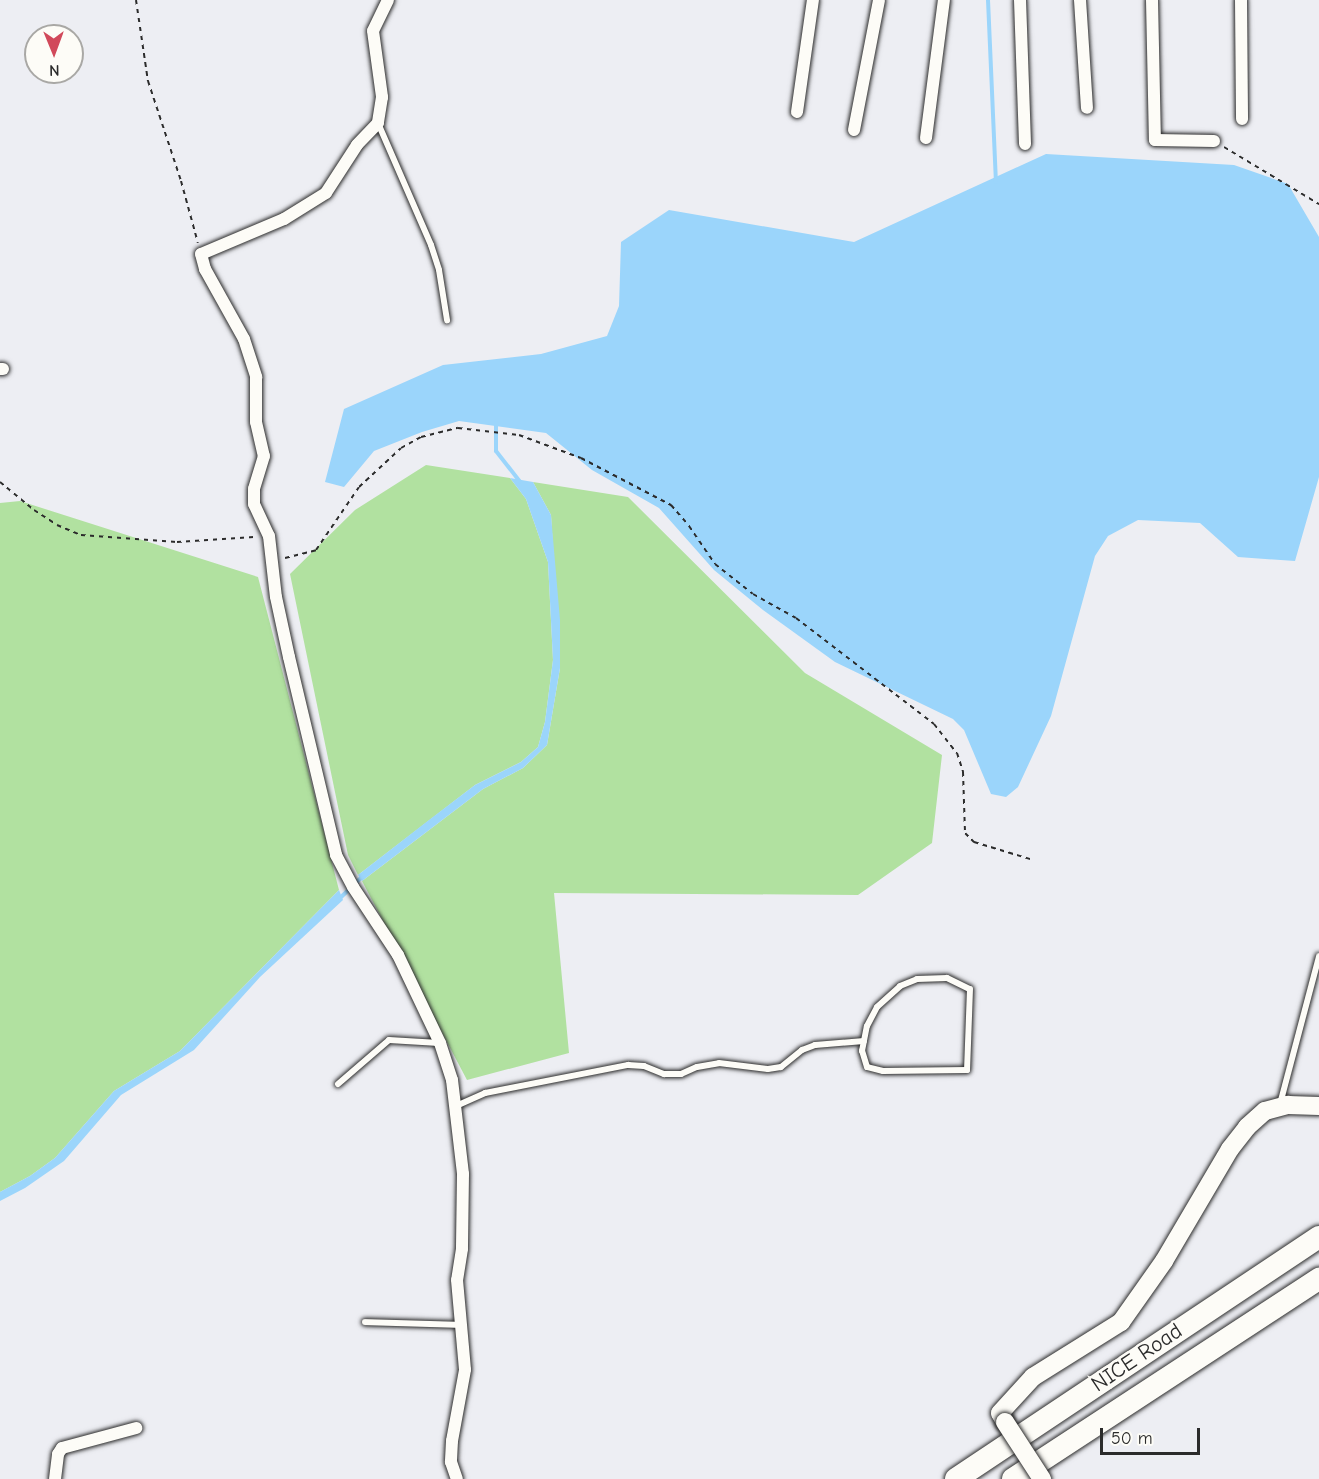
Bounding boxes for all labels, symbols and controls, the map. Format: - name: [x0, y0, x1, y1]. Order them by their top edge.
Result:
- north arrow: [24, 24, 84, 84]
- text: N: [49, 61, 60, 79]
- street label: NICE Road: [1086, 1318, 1188, 1398]
- scale bar: [1103, 1416, 1204, 1454]
- text: 50 m: [1111, 1428, 1153, 1449]

